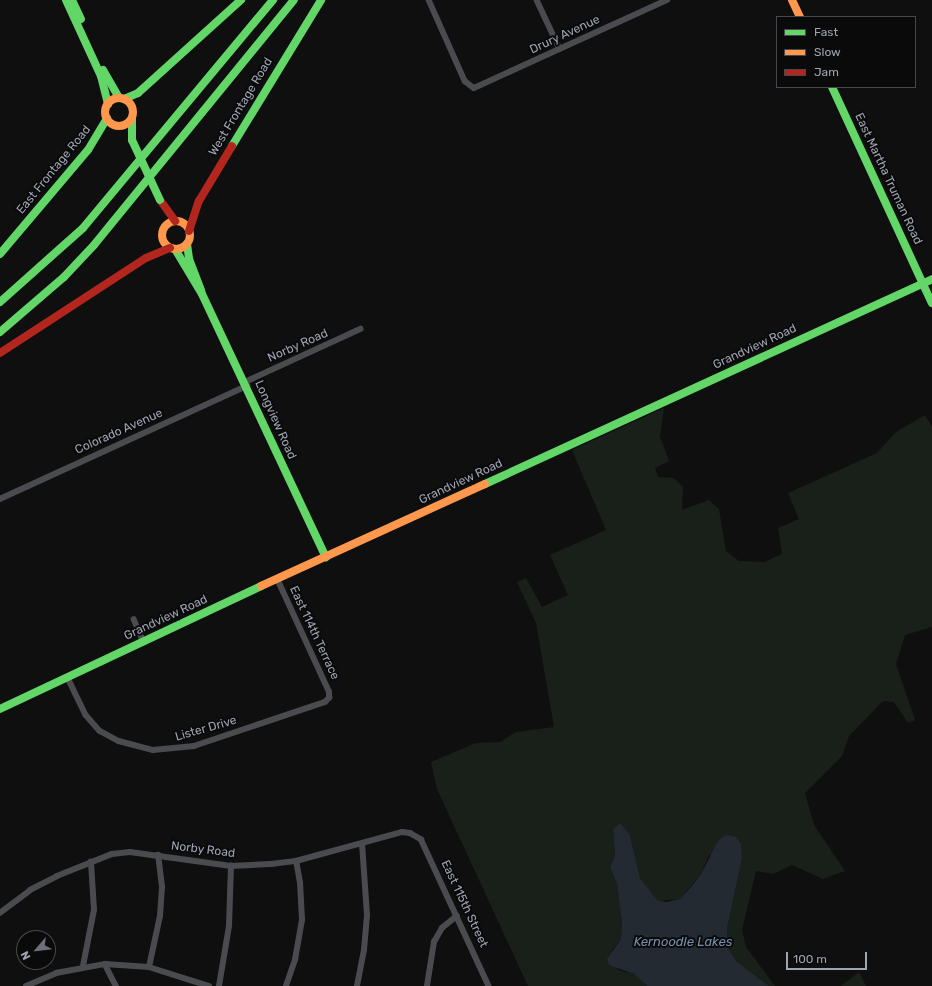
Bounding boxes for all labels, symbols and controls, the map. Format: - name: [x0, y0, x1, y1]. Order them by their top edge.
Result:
- street label: Drury Avenue: [527, 12, 603, 58]
- legend: [776, 16, 916, 88]
- text: Fast: [814, 25, 838, 39]
- text: Slow: [814, 45, 841, 59]
- street label: West Frontage Road: [206, 55, 276, 159]
- text: Jam: [814, 65, 839, 79]
- street label: East Martha Truman Road: [851, 111, 925, 247]
- street label: East Frontage Road: [14, 123, 94, 217]
- street label: Grandview Road: [711, 321, 799, 373]
- street label: Norby Road: [266, 326, 330, 366]
- street label: Longview Road: [251, 378, 299, 462]
- street label: Colorado Avenue: [73, 406, 165, 458]
- street label: Grandview Road: [417, 456, 505, 508]
- street label: East 114th Terrace: [286, 584, 342, 682]
- street label: Grandview Road: [122, 592, 210, 644]
- street label: Lister Drive: [173, 713, 239, 745]
- street label: Norby Road: [170, 839, 236, 861]
- street label: East 115th Street: [437, 858, 491, 950]
- north arrow: [16, 930, 56, 970]
- water label: Kernoodle Lakes: [634, 934, 732, 950]
- scale bar: [788, 944, 869, 970]
- text: N: [18, 949, 33, 962]
- text: 100 m: [793, 952, 827, 966]

